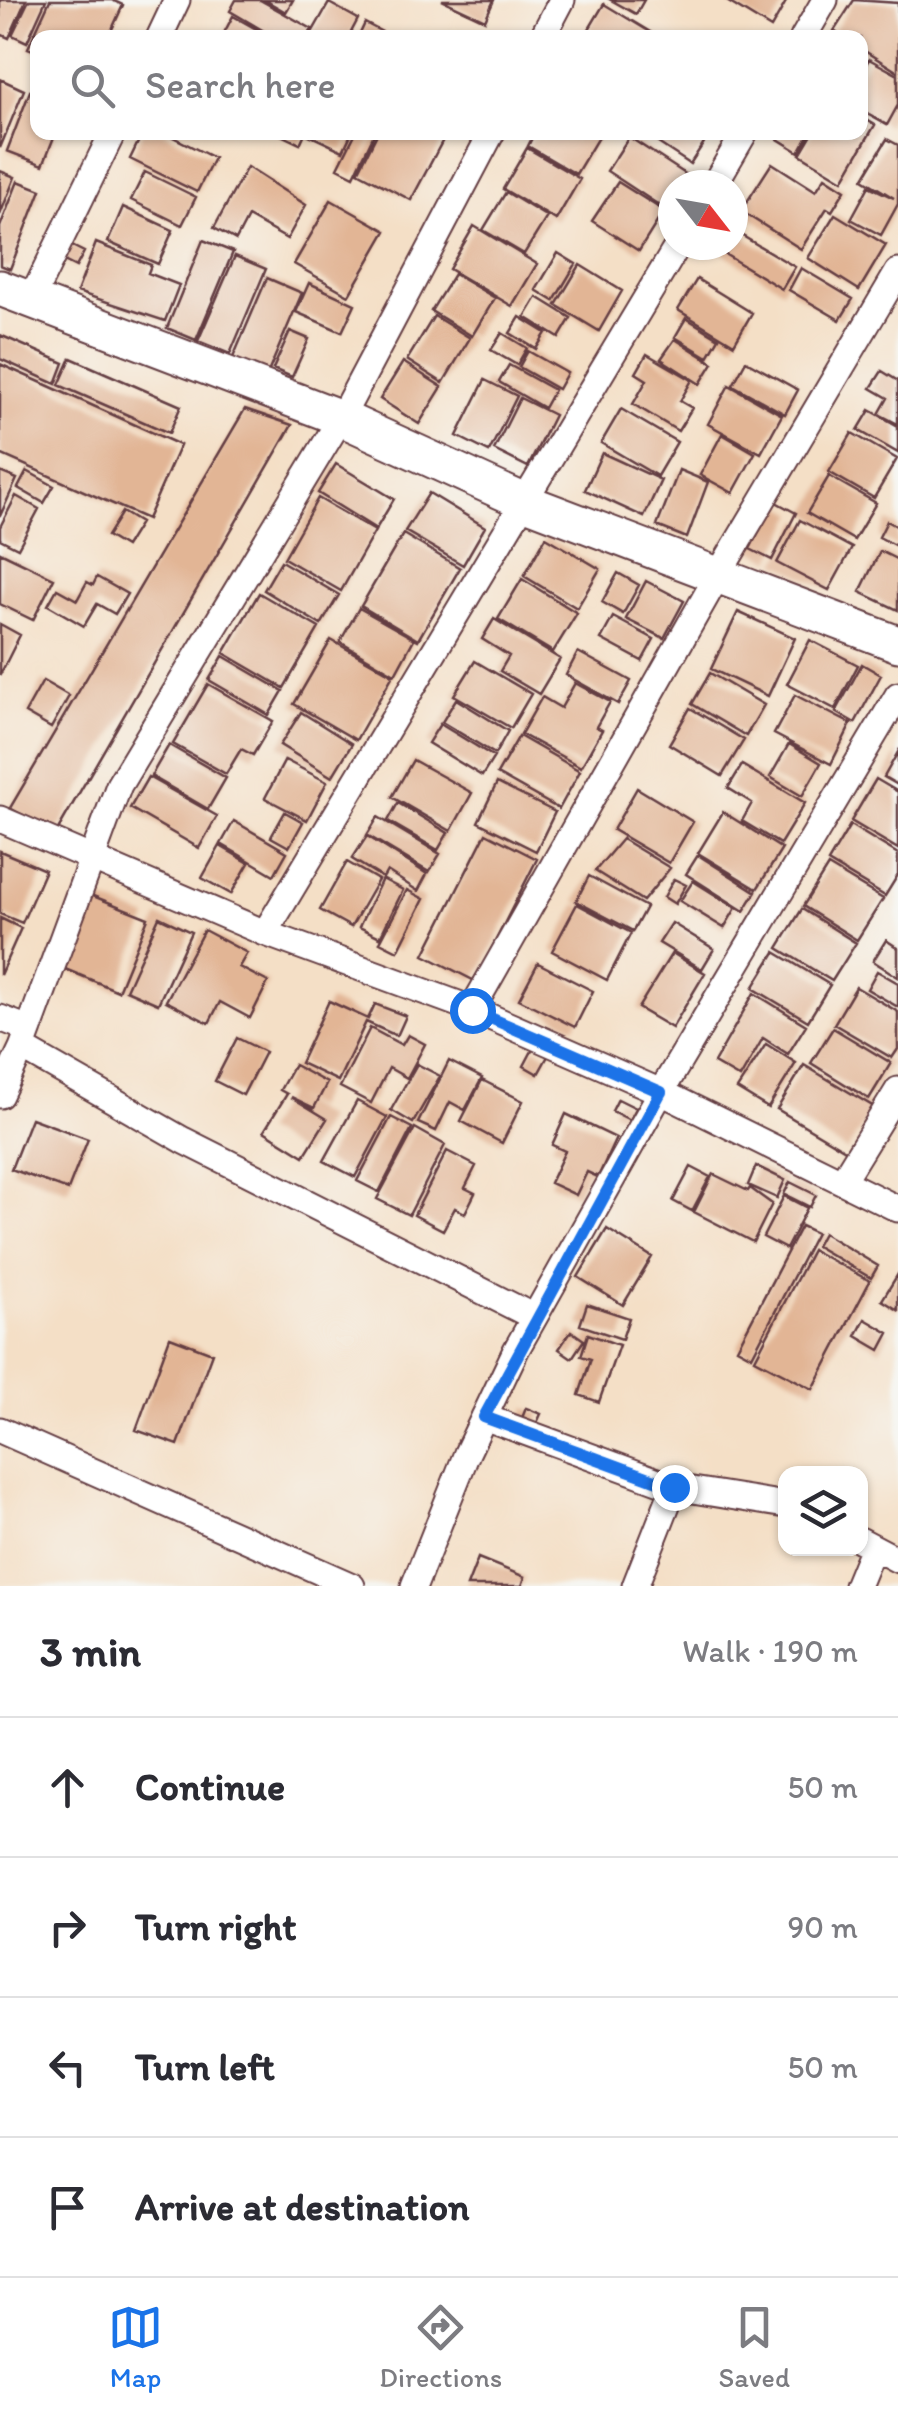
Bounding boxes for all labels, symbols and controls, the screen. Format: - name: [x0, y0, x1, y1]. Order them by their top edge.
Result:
- search box: [30, 30, 868, 140]
- icon: search: [65, 58, 120, 113]
- text: Search here: [145, 62, 336, 108]
- north arrow: [658, 170, 748, 260]
- route start: [450, 988, 496, 1034]
- route end: [652, 1465, 698, 1511]
- map controls: [778, 1466, 868, 1556]
- button: layers: [778, 1466, 868, 1556]
- text: 3 min: [40, 1626, 141, 1677]
- text: Walk · 190 m: [682, 1632, 858, 1670]
- icon: ahead: [40, 1760, 95, 1815]
- text: Continue: [135, 1764, 285, 1810]
- text: 50 m: [787, 1768, 858, 1806]
- icon: right: [40, 1900, 95, 1955]
- text: Turn right: [135, 1904, 297, 1950]
- text: 90 m: [787, 1908, 858, 1946]
- icon: left: [40, 2040, 95, 2095]
- text: Turn left: [135, 2044, 275, 2090]
- text: 50 m: [787, 2048, 858, 2086]
- icon: arrive: [40, 2180, 95, 2235]
- text: Arrive at destination: [135, 2184, 470, 2230]
- tab: Map: [108, 2300, 163, 2394]
- tab: Directions: [379, 2300, 502, 2394]
- tab: Saved: [718, 2300, 790, 2394]

